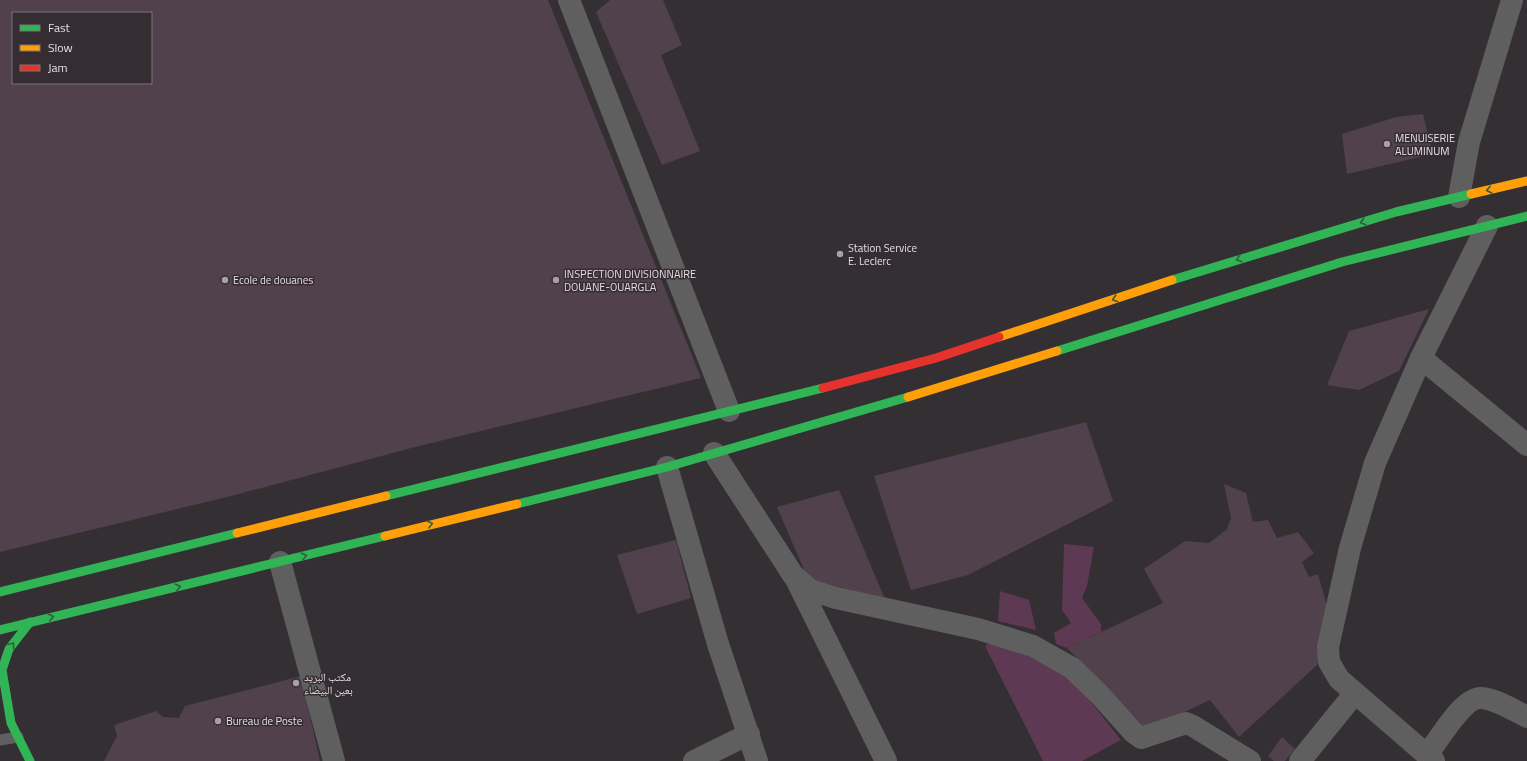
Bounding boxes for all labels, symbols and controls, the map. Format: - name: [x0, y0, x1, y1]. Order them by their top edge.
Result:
- legend: [12, 12, 152, 84]
- text: Fast: [48, 18, 71, 37]
- text: Slow: [48, 38, 73, 57]
- text: Jam: [48, 58, 68, 77]
- place label: MENUISERIE ALUMINUM: [1395, 130, 1455, 159]
- marker: MENUISERIE ALUMINUM: [1382, 139, 1392, 149]
- one-way arrow: [1486, 185, 1492, 193]
- one-way arrow: [1360, 217, 1367, 226]
- place label: Station Service E. Leclerc: [848, 240, 917, 269]
- marker: Station Service E. Leclerc: [835, 249, 845, 259]
- one-way arrow: [1235, 254, 1242, 263]
- place label: INSPECTION DIVISIONNAIRE DOUANE-OUARGLA: [564, 266, 696, 295]
- place label: Ecole de douanes: [233, 272, 313, 288]
- marker: Ecole de douanes: [220, 275, 230, 285]
- marker: INSPECTION DIVISIONNAIRE DOUANE-OUARGLA: [551, 275, 561, 285]
- one-way arrow: [1111, 294, 1118, 303]
- one-way arrow: [426, 520, 433, 529]
- one-way arrow: [301, 552, 307, 560]
- one-way arrow: [174, 583, 181, 592]
- one-way arrow: [48, 613, 55, 622]
- one-way arrow: [7, 643, 14, 650]
- place label: مكتب البريد بعين البيضاء: [304, 669, 353, 698]
- marker: مكتب البريد بعين البيضاء: [291, 678, 301, 688]
- place label: Bureau de Poste: [226, 713, 303, 729]
- marker: Bureau de Poste: [213, 716, 223, 726]

